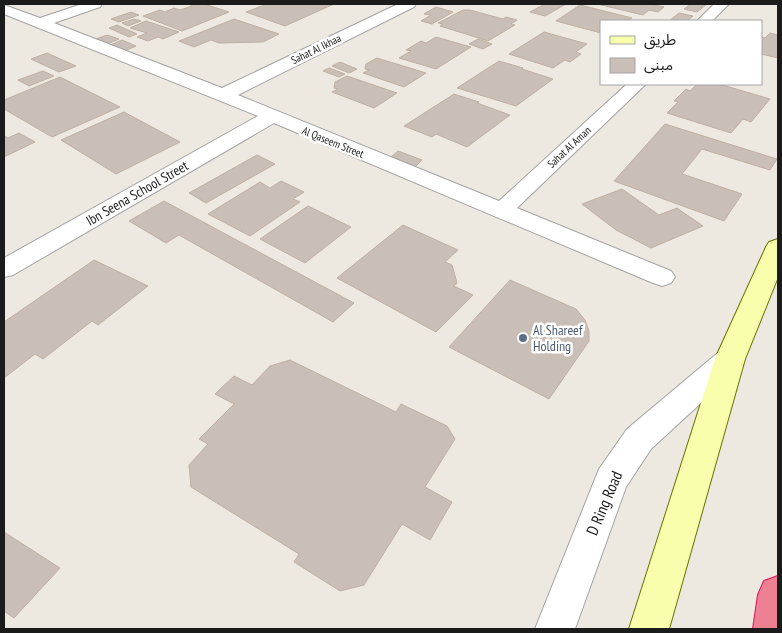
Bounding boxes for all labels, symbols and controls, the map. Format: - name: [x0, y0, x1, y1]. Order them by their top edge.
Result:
- legend: [600, 20, 762, 85]
- text: طريق: [644, 30, 676, 50]
- street label: Sahat Al Ikhaa: [289, 31, 343, 67]
- text: مبنى: [644, 55, 673, 74]
- street label: Al Qaseem Street: [300, 123, 366, 161]
- street label: Sahat Al Aman: [544, 123, 594, 171]
- street label: Ibn Seena School Street: [83, 156, 191, 230]
- place label: Al Shareef Holding: [533, 321, 583, 355]
- marker: Al Shareef Holding: [517, 332, 529, 344]
- street label: D Ring Road: [582, 468, 626, 538]

